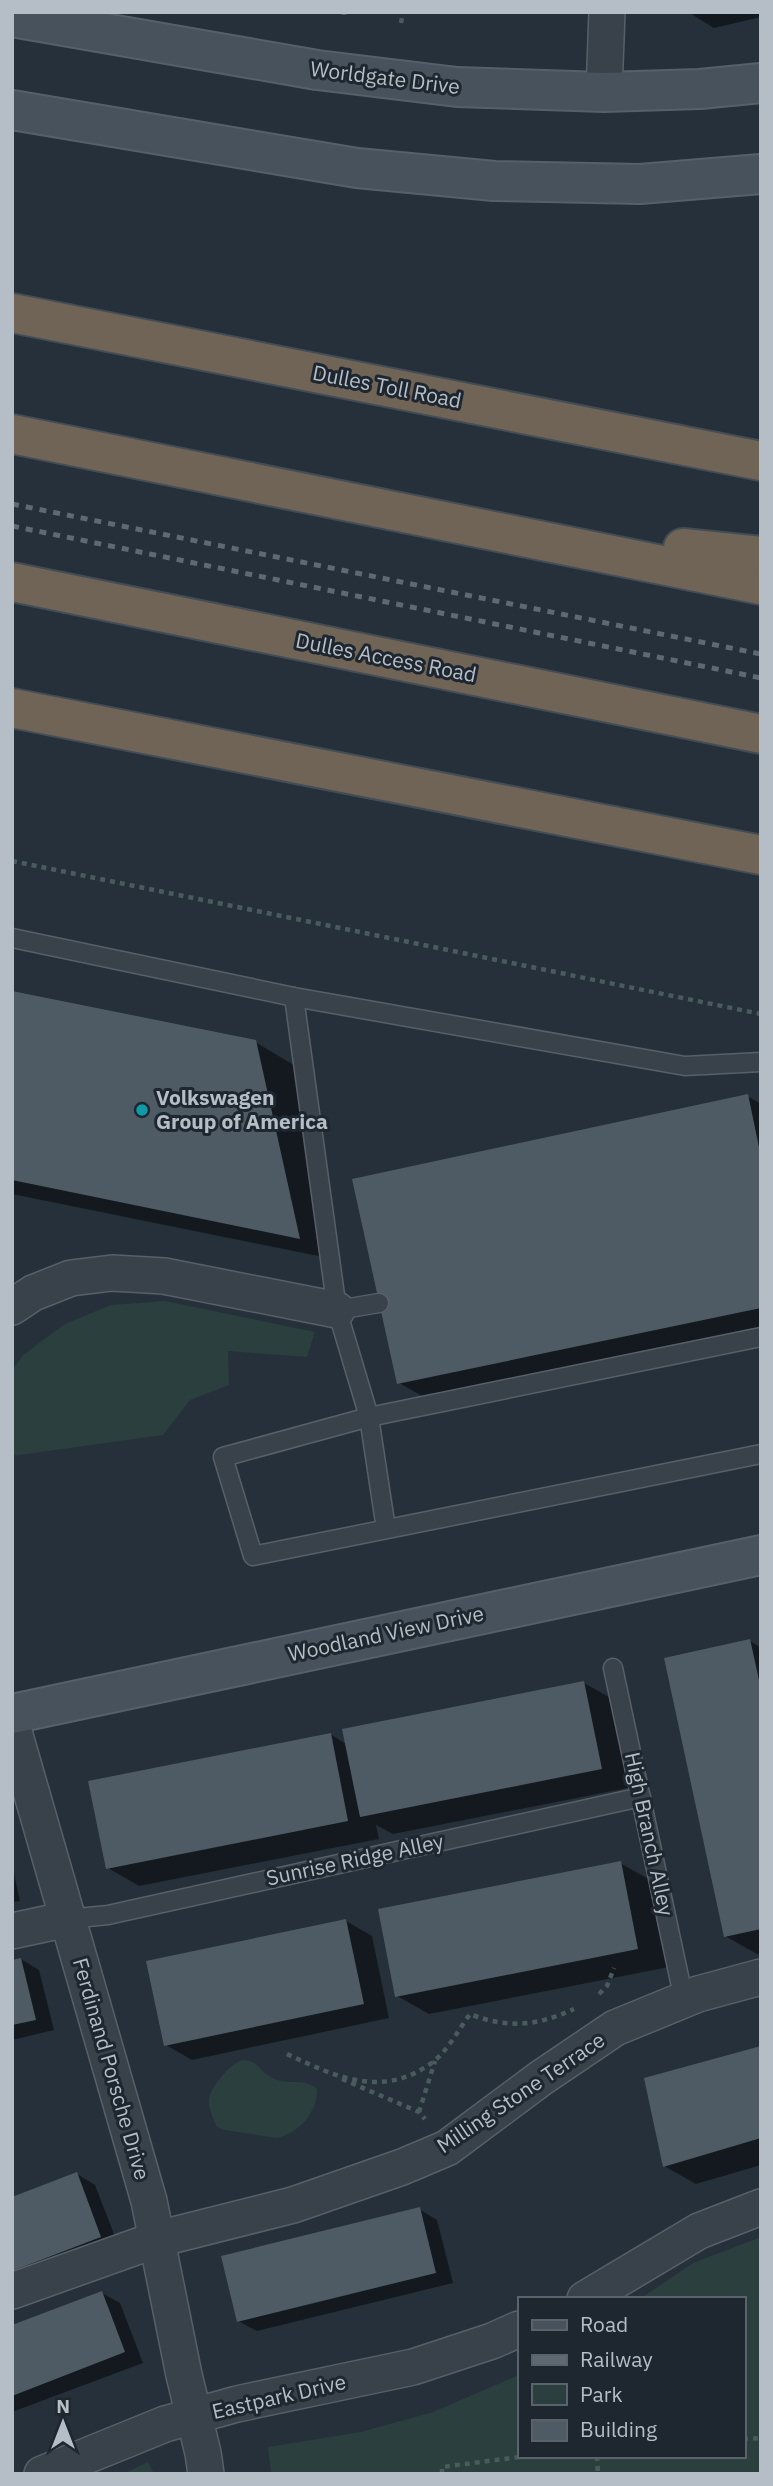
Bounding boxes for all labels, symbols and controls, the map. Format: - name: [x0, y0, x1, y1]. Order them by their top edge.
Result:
- street label: Worldgate Drive: [309, 54, 462, 100]
- street label: Dulles Toll Road: [310, 358, 464, 414]
- street label: Dulles Access Road: [293, 626, 479, 688]
- place label: Volkswagen Group of America: [156, 1083, 328, 1135]
- marker: Volkswagen Group of America: [134, 1102, 150, 1118]
- street label: Woodland View Drive: [285, 1599, 486, 1667]
- street label: High Branch Alley: [619, 1749, 681, 1919]
- street label: Sunrise Ridge Alley: [263, 1826, 447, 1892]
- street label: Ferdinand Porsche Drive: [67, 1954, 157, 2183]
- street label: Milling Stone Terrace: [431, 2025, 610, 2159]
- legend: [518, 2297, 745, 2458]
- text: Road: [580, 2310, 628, 2338]
- text: Railway: [580, 2345, 653, 2373]
- street label: Eastpark Drive: [209, 2367, 349, 2425]
- text: Park: [580, 2380, 623, 2408]
- north arrow: [28, 2388, 98, 2458]
- text: N: [56, 2394, 70, 2418]
- text: Building: [580, 2415, 657, 2443]

